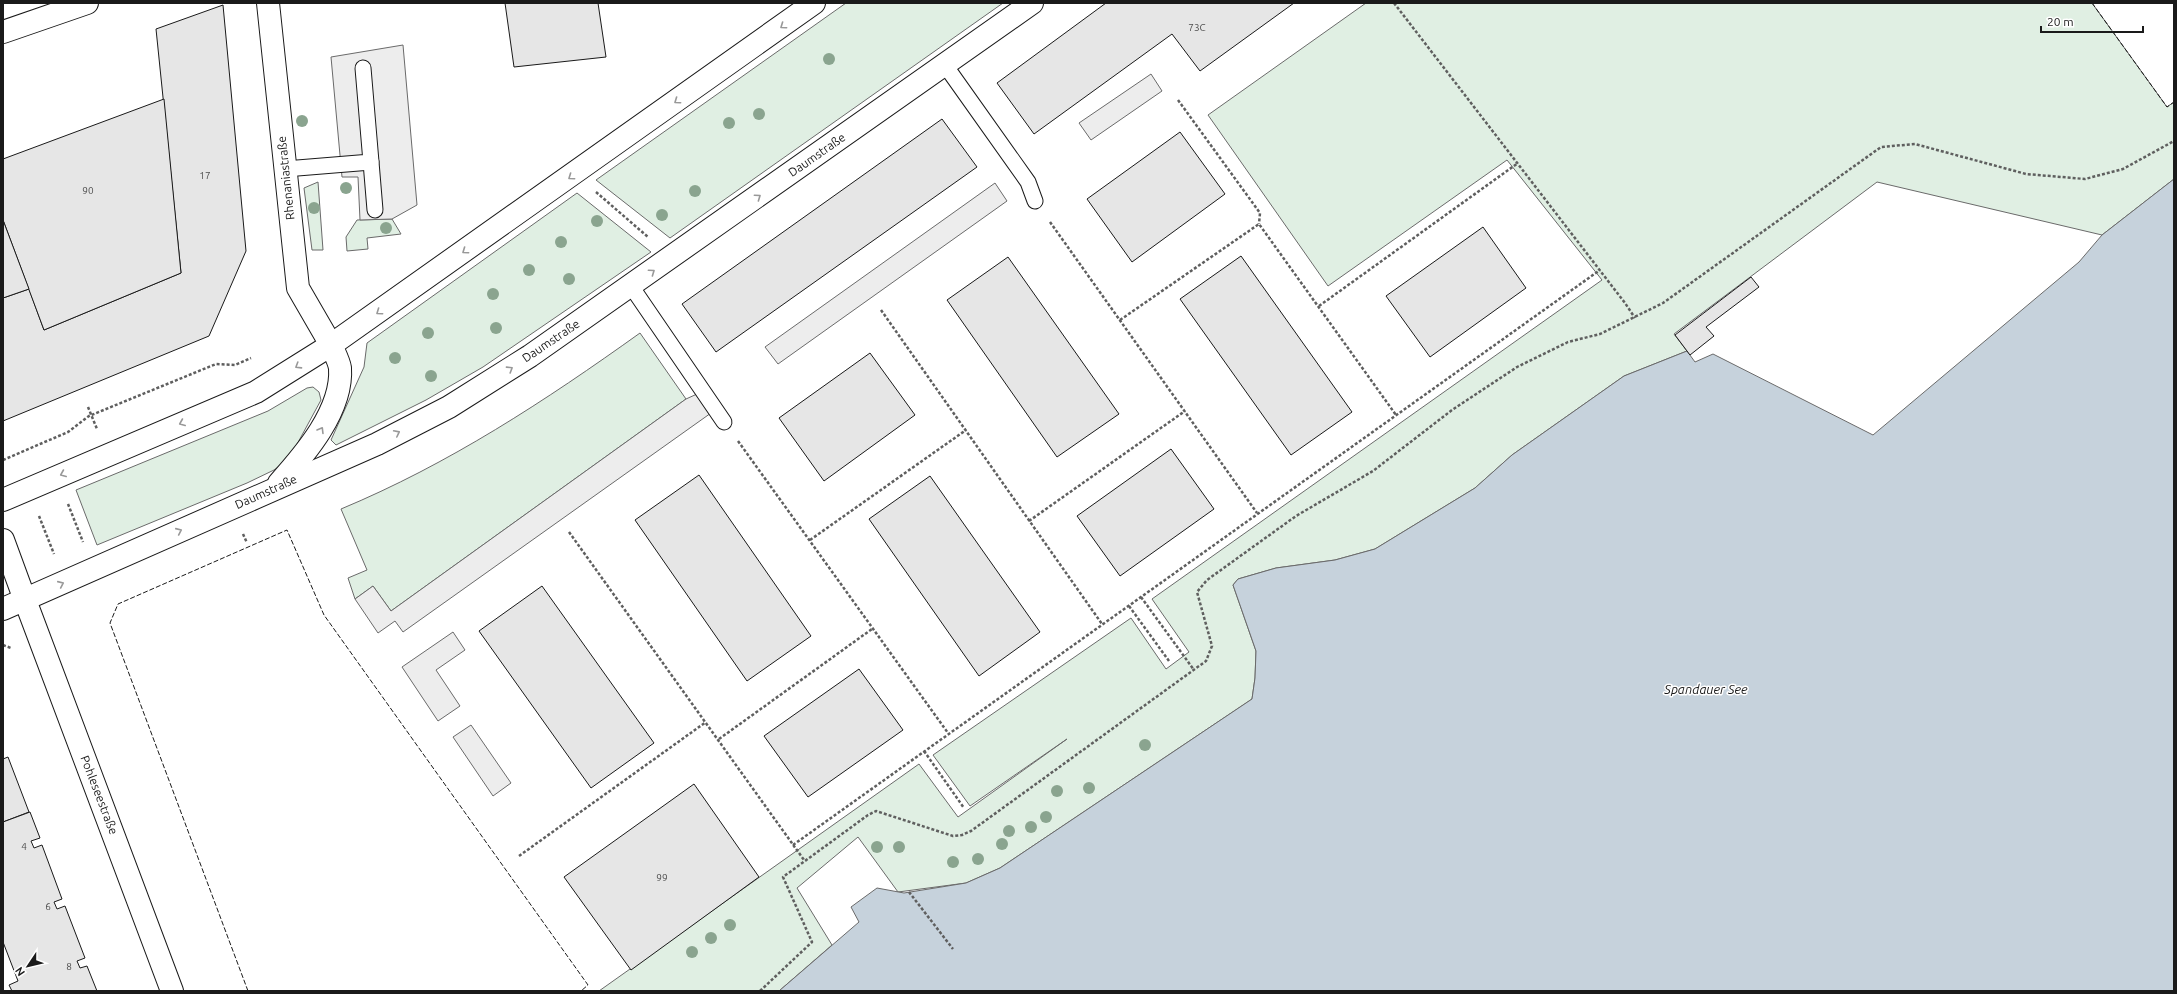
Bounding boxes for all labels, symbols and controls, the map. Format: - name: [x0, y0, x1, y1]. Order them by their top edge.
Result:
- scale bar: [2041, 8, 2143, 34]
- text: 20 m: [2047, 15, 2074, 28]
- one-way arrow: [780, 21, 787, 28]
- house number: 73C: [1188, 22, 1206, 33]
- one-way arrow: [674, 96, 681, 104]
- street label: Daumstraße: [786, 130, 848, 179]
- street label: Rhenaniastraße: [275, 135, 296, 221]
- house number: 17: [199, 170, 211, 181]
- one-way arrow: [568, 172, 575, 179]
- house number: 90: [82, 185, 94, 196]
- one-way arrow: [754, 194, 761, 202]
- one-way arrow: [462, 246, 469, 253]
- one-way arrow: [647, 270, 654, 277]
- one-way arrow: [376, 307, 383, 314]
- street label: Daumstraße: [520, 317, 582, 365]
- one-way arrow: [295, 361, 302, 368]
- one-way arrow: [506, 366, 513, 374]
- one-way arrow: [179, 419, 186, 427]
- one-way arrow: [316, 427, 323, 434]
- one-way arrow: [393, 430, 400, 438]
- one-way arrow: [59, 470, 66, 478]
- street label: Daumstraße: [233, 472, 299, 511]
- one-way arrow: [175, 528, 183, 536]
- one-way arrow: [56, 581, 64, 589]
- water label: Spandauer See: [1663, 682, 1748, 696]
- street label: Pohleseestraße: [78, 753, 121, 836]
- house number: 4: [21, 841, 27, 852]
- house number: 99: [656, 872, 668, 883]
- house number: 6: [45, 901, 51, 912]
- north arrow: [8, 946, 48, 986]
- house number: 8: [66, 961, 72, 972]
- text: N: [13, 965, 27, 979]

